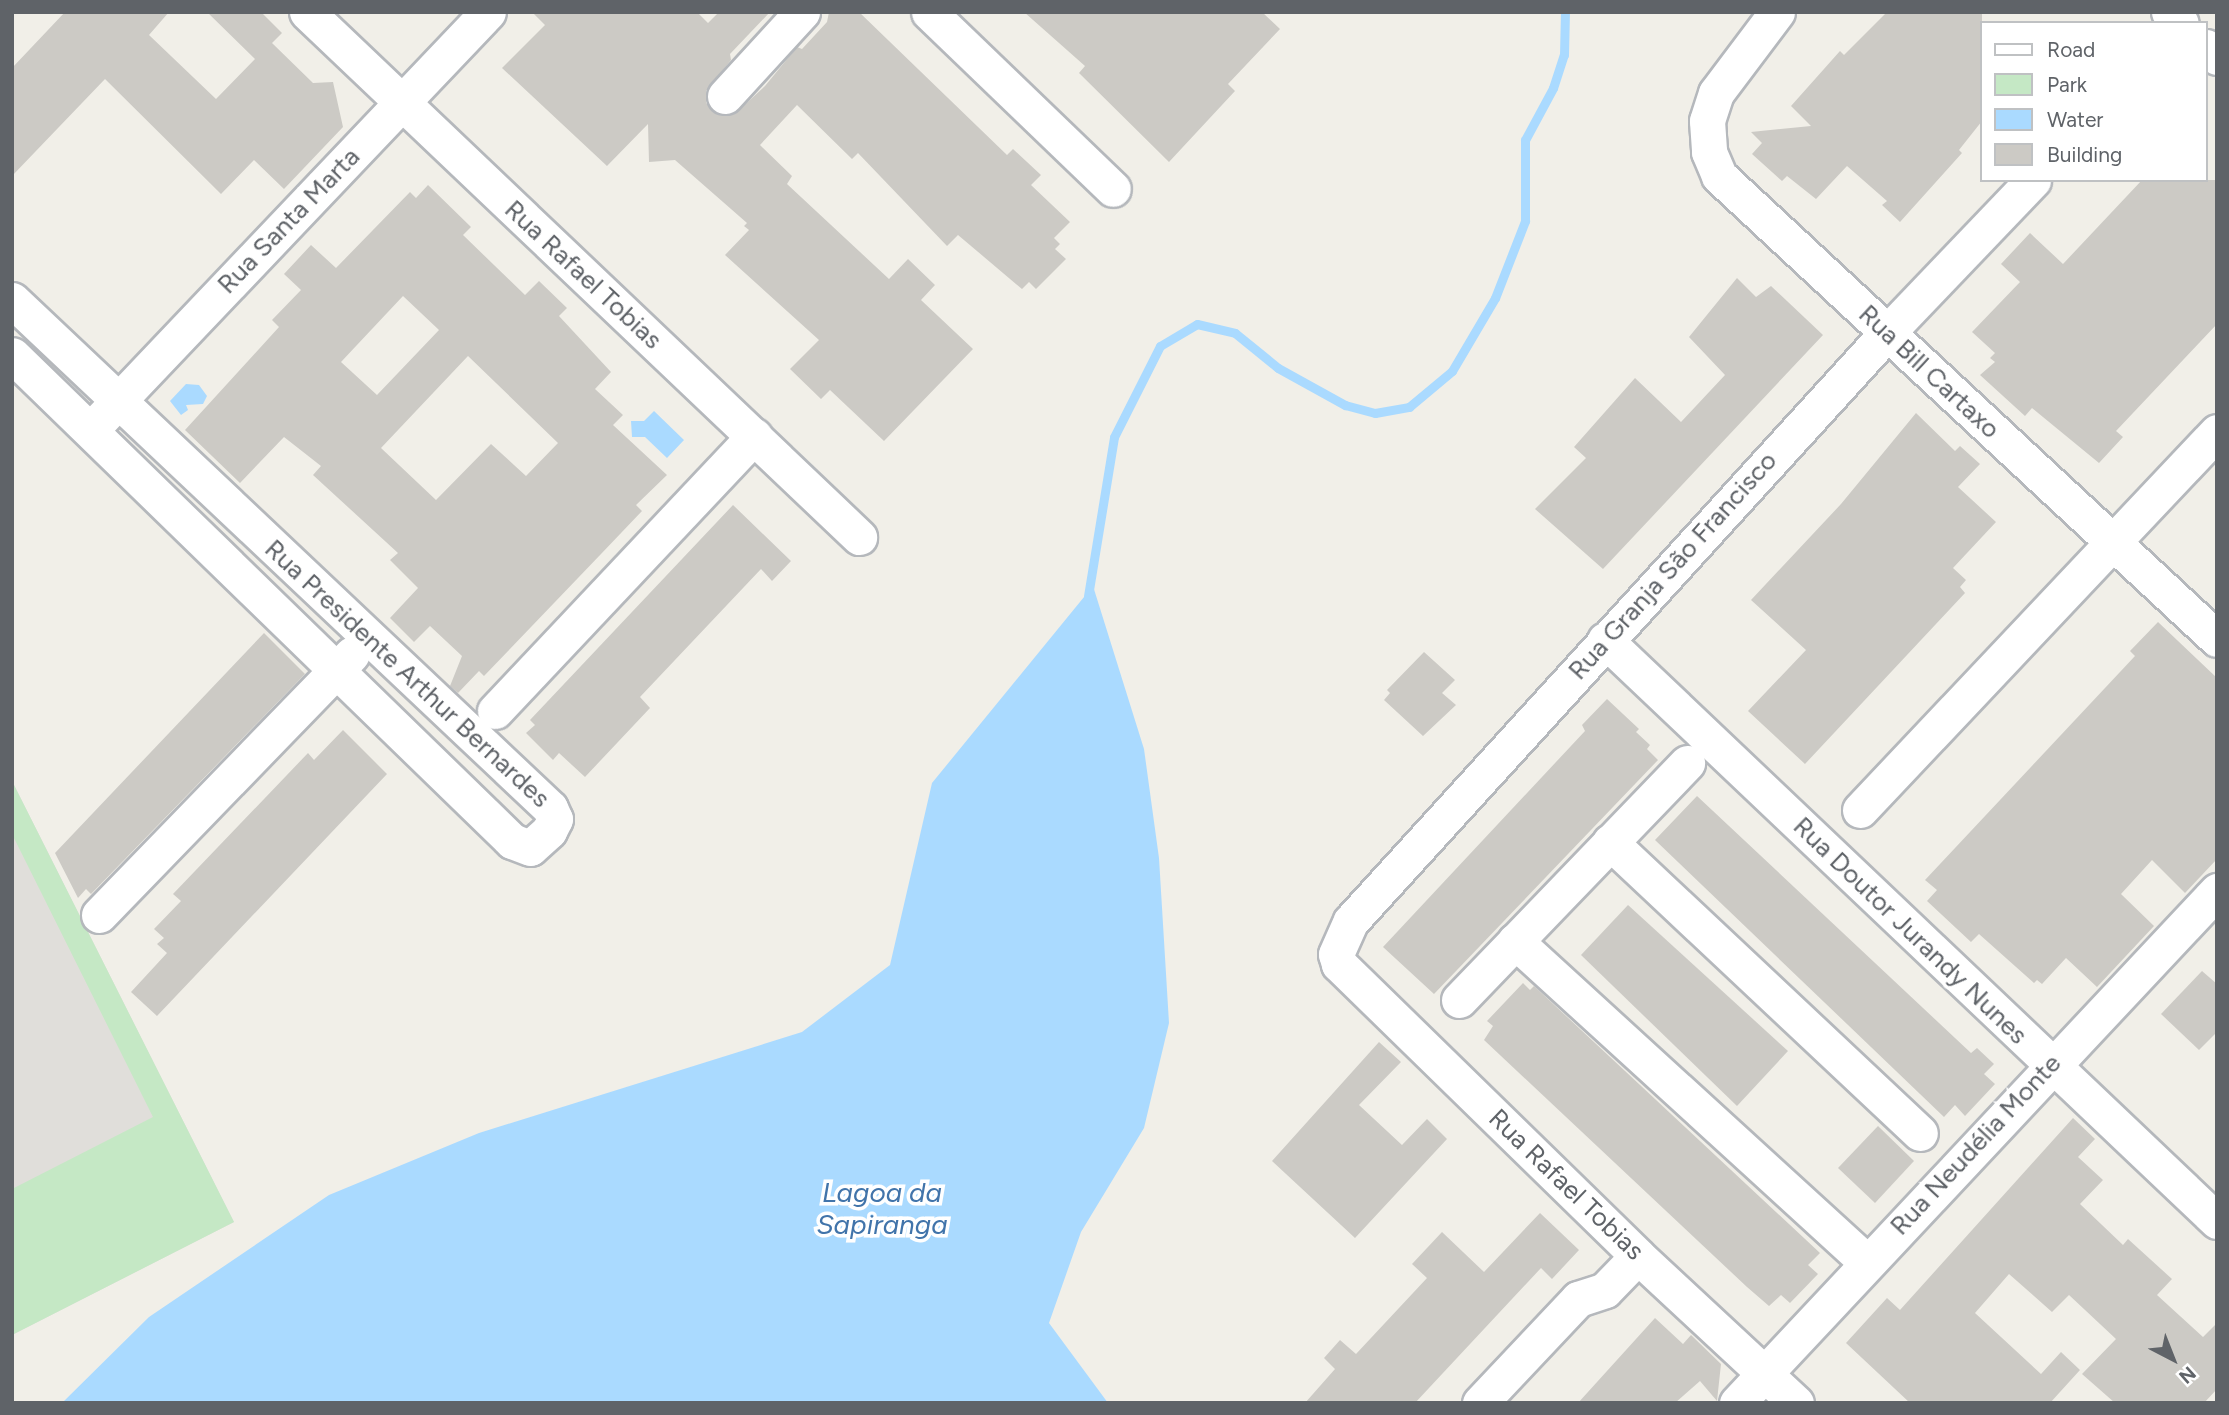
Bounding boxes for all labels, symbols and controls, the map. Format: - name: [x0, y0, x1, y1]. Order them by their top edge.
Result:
- legend: [1980, 21, 2208, 182]
- text: Road: [2047, 37, 2095, 62]
- text: Park: [2047, 72, 2087, 97]
- text: Water: [2047, 107, 2103, 132]
- street label: Rua Santa Marta: [212, 142, 366, 300]
- text: Building: [2047, 142, 2122, 167]
- street label: Rua Rafael Tobias: [498, 194, 668, 356]
- street label: Rua Bill Cartaxo: [1852, 299, 2006, 445]
- street label: Rua Granja São Francisco: [1562, 446, 1784, 686]
- street label: Rua Presidente Arthur Bernardes: [258, 534, 556, 814]
- street label: Rua Doutor Jurandy Nunes: [1787, 811, 2033, 1051]
- street label: Rua Neudélia Monte: [1884, 1048, 2068, 1242]
- street label: Rua Rafael Tobias: [1482, 1103, 1650, 1267]
- water label: Lagoa da Sapiranga: [816, 1175, 948, 1241]
- north arrow: [2138, 1324, 2208, 1394]
- text: N: [2174, 1362, 2201, 1388]

